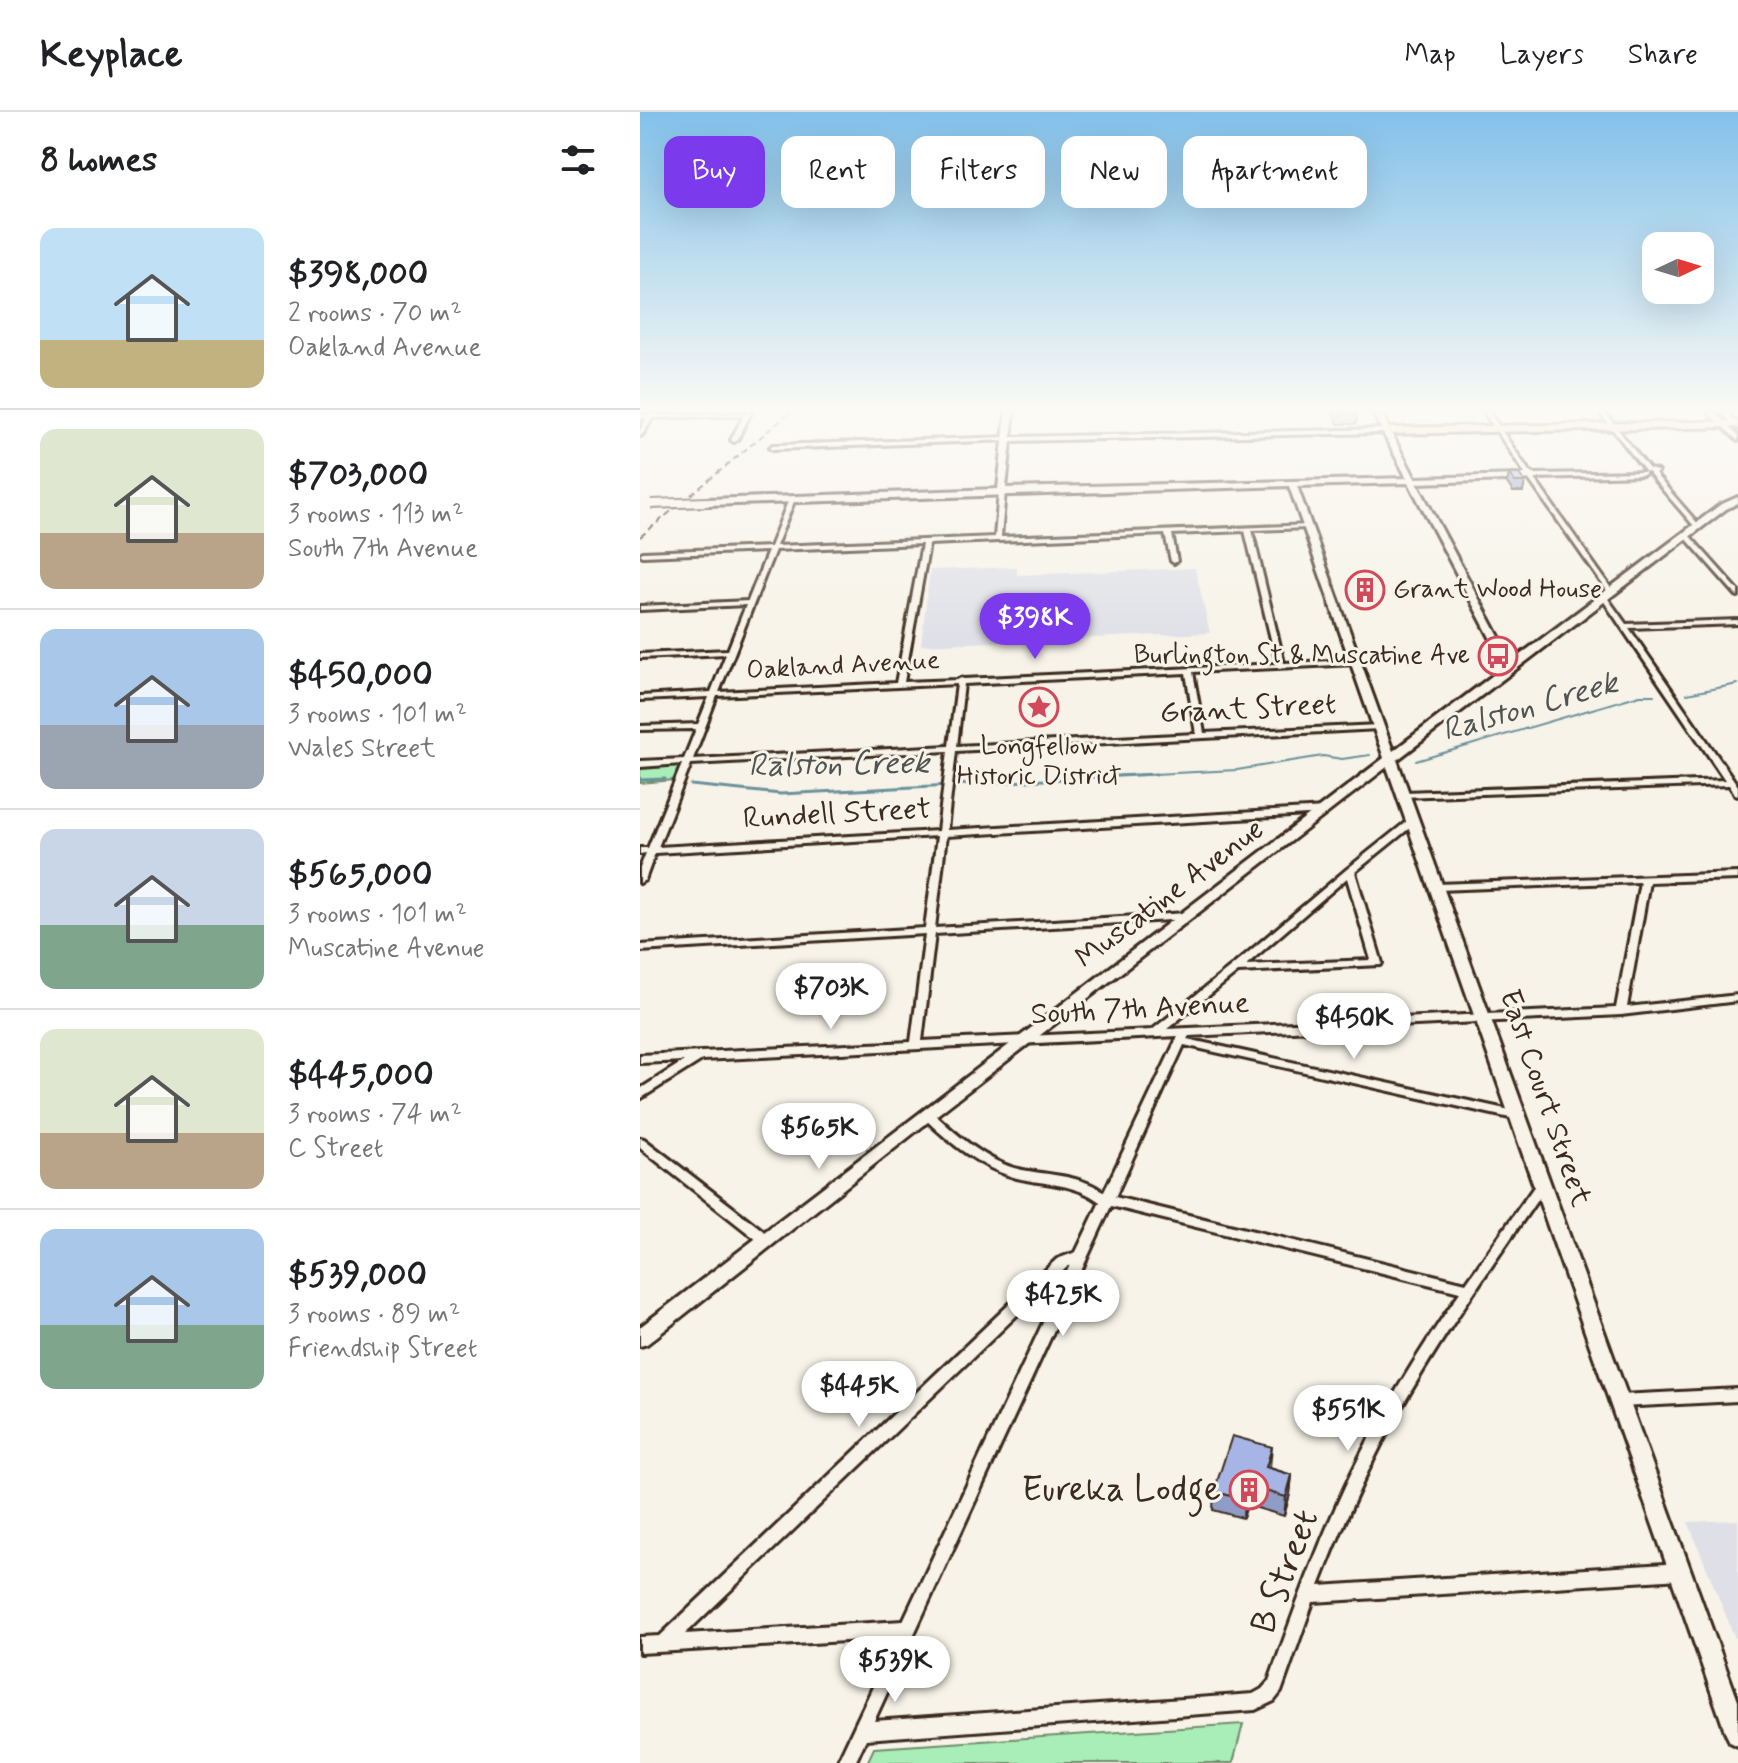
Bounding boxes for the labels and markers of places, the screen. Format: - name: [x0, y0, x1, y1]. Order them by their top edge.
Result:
- building icon: Grant Wood House: [1344, 569, 1386, 611]
- place label: Grant Wood House: [1393, 573, 1602, 607]
- pin: $398K: [979, 593, 1091, 661]
- bus stop icon: Burlington St & Muscatine Ave: [1477, 635, 1519, 677]
- place label: Burlington St & Muscatine Ave: [1134, 639, 1470, 676]
- place icon: Longfellow Historic District: [1018, 686, 1060, 728]
- place label: Longfellow Historic District: [957, 730, 1121, 794]
- pin: $703K: [775, 963, 887, 1031]
- pin: $450K: [1298, 993, 1410, 1061]
- pin: $565K: [763, 1103, 875, 1171]
- pin: $425K: [1007, 1270, 1119, 1338]
- pin: $445K: [803, 1361, 915, 1429]
- pin: $551K: [1292, 1385, 1404, 1453]
- place label: Eureka Lodge: [1022, 1467, 1221, 1517]
- building icon: Eureka Lodge: [1228, 1469, 1270, 1511]
- pin: $539K: [839, 1636, 951, 1704]

